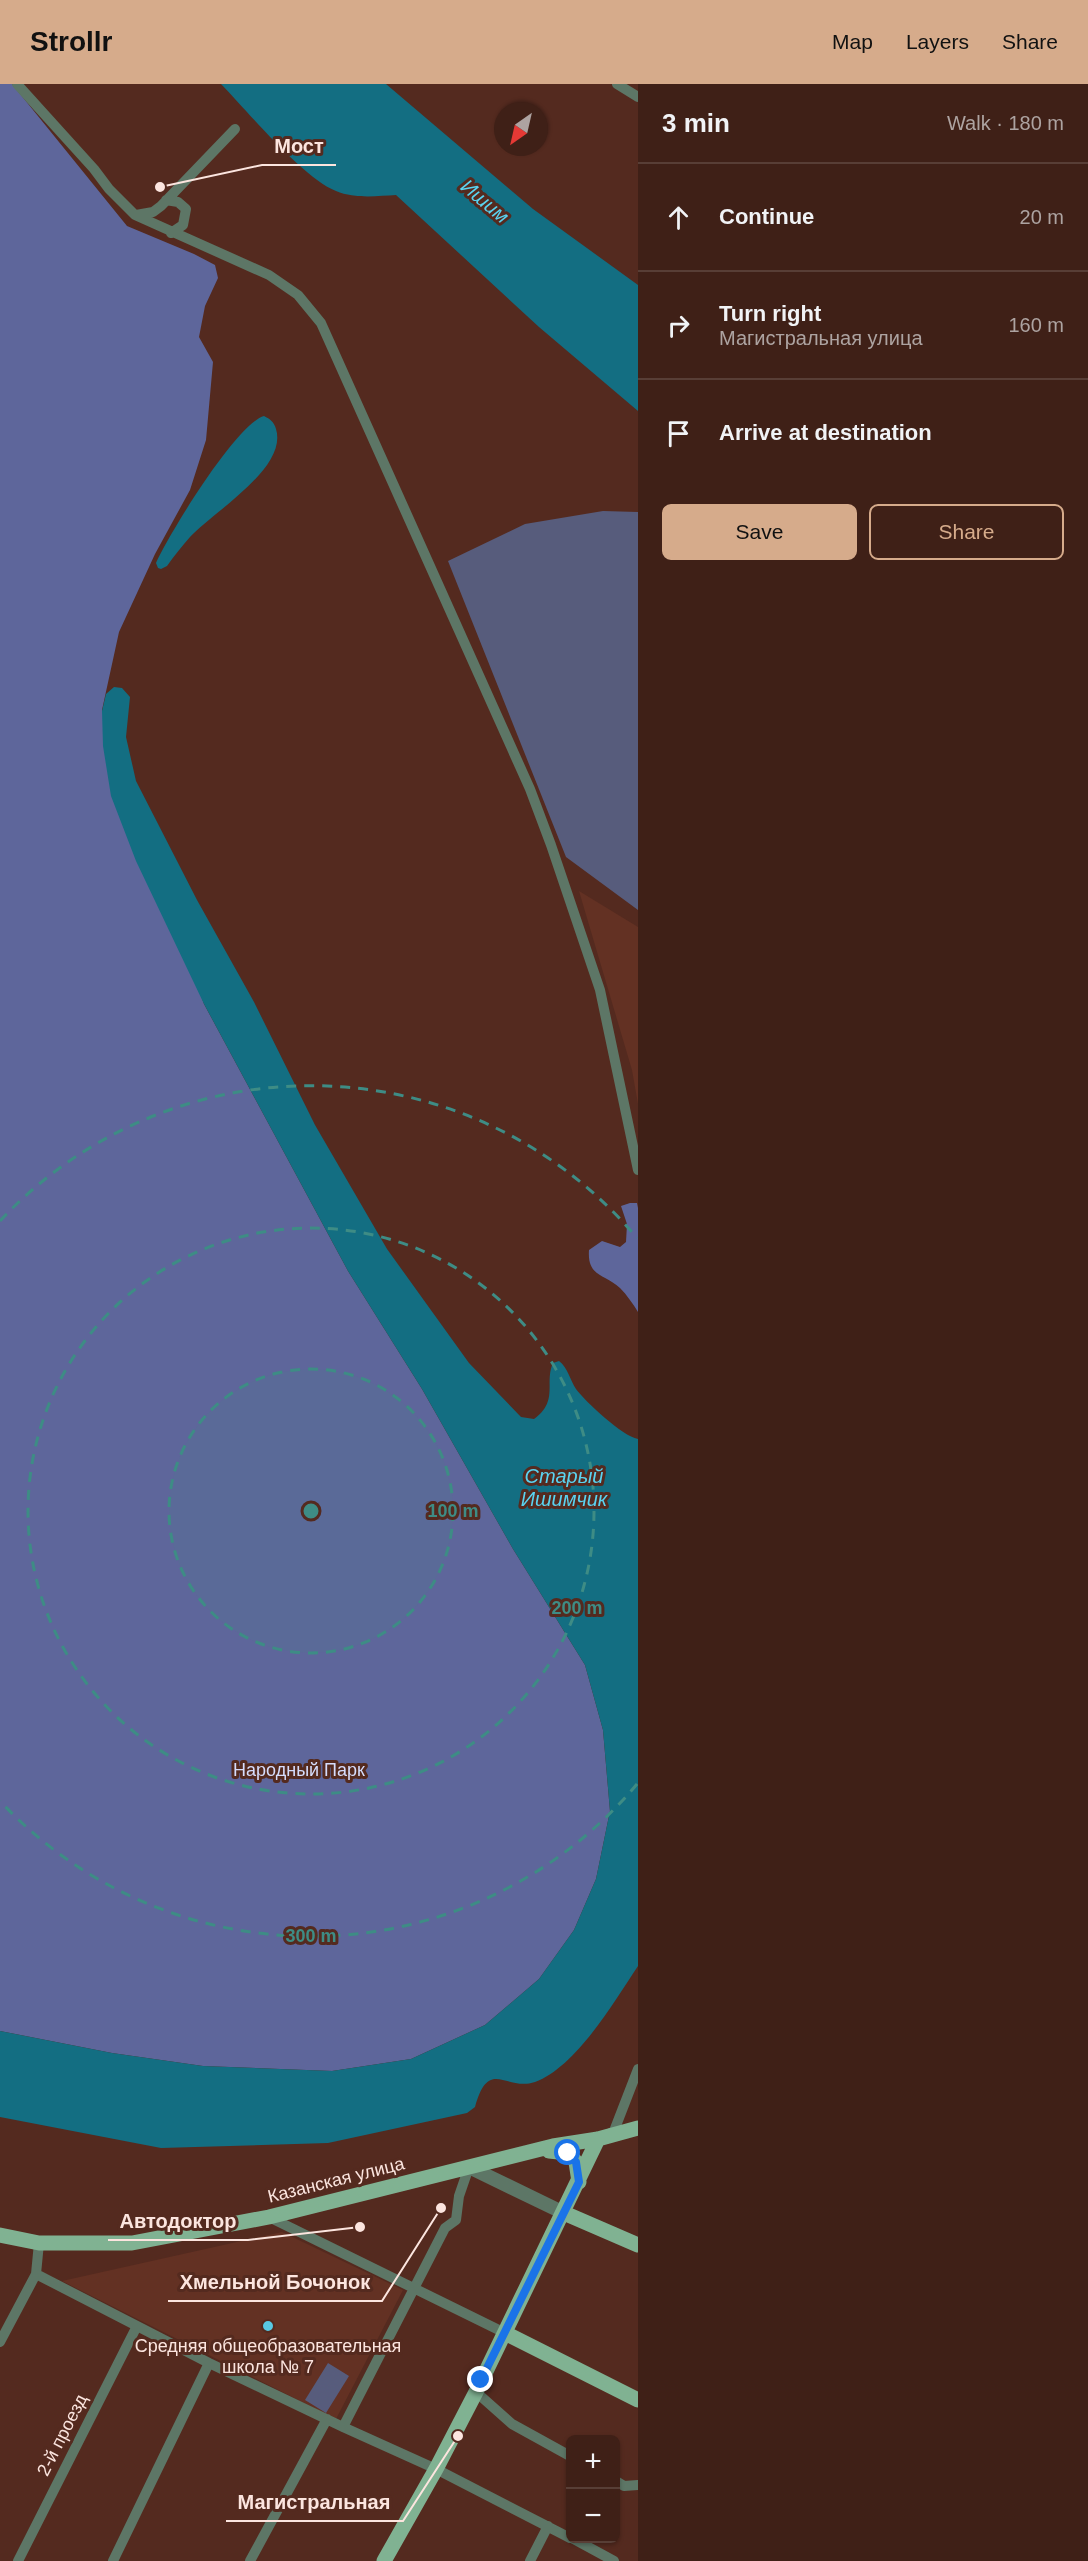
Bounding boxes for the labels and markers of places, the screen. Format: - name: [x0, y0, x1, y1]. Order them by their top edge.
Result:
- callout: Мост: [262, 127, 336, 165]
- centre of rings: [301, 1501, 321, 1521]
- callout: Автодоктор: [108, 2202, 248, 2240]
- callout: Хмельной Бочонок: [168, 2263, 382, 2301]
- marker: Средняя общеобразовательная школа № 7: [261, 2319, 275, 2333]
- place label: Средняя общеобразовательная школа № 7: [135, 2336, 401, 2377]
- callout: Магистральная: [226, 2483, 403, 2521]

